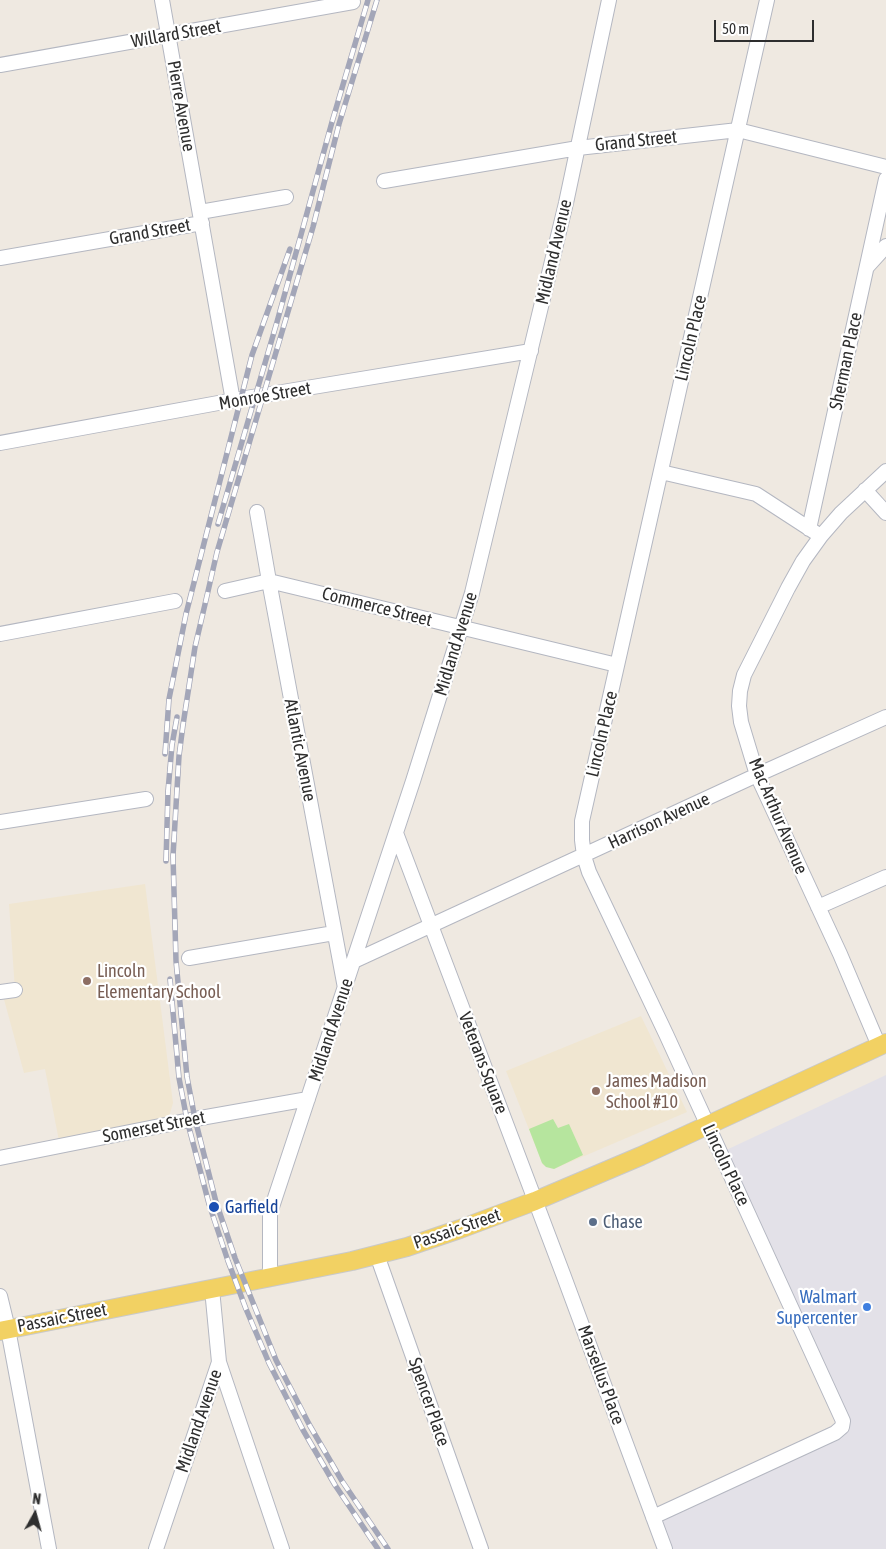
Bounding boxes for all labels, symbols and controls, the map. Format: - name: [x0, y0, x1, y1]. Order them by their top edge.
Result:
- scale bar: [716, 10, 816, 42]
- street label: Willard Street: [129, 15, 223, 53]
- text: 50 m: [722, 20, 749, 37]
- street label: Pierre Avenue: [162, 59, 200, 153]
- street label: Grand Street: [594, 126, 678, 156]
- street label: Midland Avenue: [531, 197, 577, 307]
- street label: Grand Street: [108, 214, 192, 250]
- street label: Lincoln Place: [671, 293, 711, 383]
- street label: Sherman Place: [825, 310, 867, 412]
- street label: Monroe Street: [217, 377, 313, 415]
- street label: Commerce Street: [320, 583, 434, 631]
- street label: Midland Avenue: [430, 589, 482, 699]
- street label: Lincoln Place: [582, 689, 622, 779]
- street label: Atlantic Avenue: [279, 697, 321, 803]
- street label: Mac Arthur Avenue: [744, 755, 812, 877]
- street label: Harrison Avenue: [605, 788, 713, 854]
- place label: Lincoln Elementary School: [97, 960, 221, 1002]
- marker: Lincoln Elementary School: [81, 975, 93, 987]
- street label: Midland Avenue: [304, 976, 358, 1084]
- street label: Veterans Square: [454, 1009, 512, 1117]
- place label: James Madison School #10: [606, 1070, 707, 1112]
- marker: James Madison School #10: [590, 1085, 602, 1097]
- street label: Somerset Street: [101, 1106, 207, 1148]
- street label: Lincoln Place: [698, 1121, 754, 1209]
- place label: Garfield: [225, 1196, 278, 1218]
- marker: Garfield: [207, 1200, 221, 1214]
- street label: Passaic Street: [411, 1204, 503, 1254]
- place label: Chase: [603, 1211, 643, 1233]
- marker: Chase: [587, 1216, 599, 1228]
- place label: Walmart Supercenter: [777, 1286, 857, 1328]
- street label: Passaic Street: [15, 1299, 109, 1337]
- marker: Walmart Supercenter: [861, 1301, 873, 1313]
- street label: Marsellus Place: [573, 1322, 629, 1428]
- street label: Spencer Place: [404, 1355, 454, 1449]
- street label: Midland Avenue: [171, 1367, 227, 1475]
- north arrow: [10, 1489, 60, 1539]
- text: N: [32, 1491, 42, 1508]

